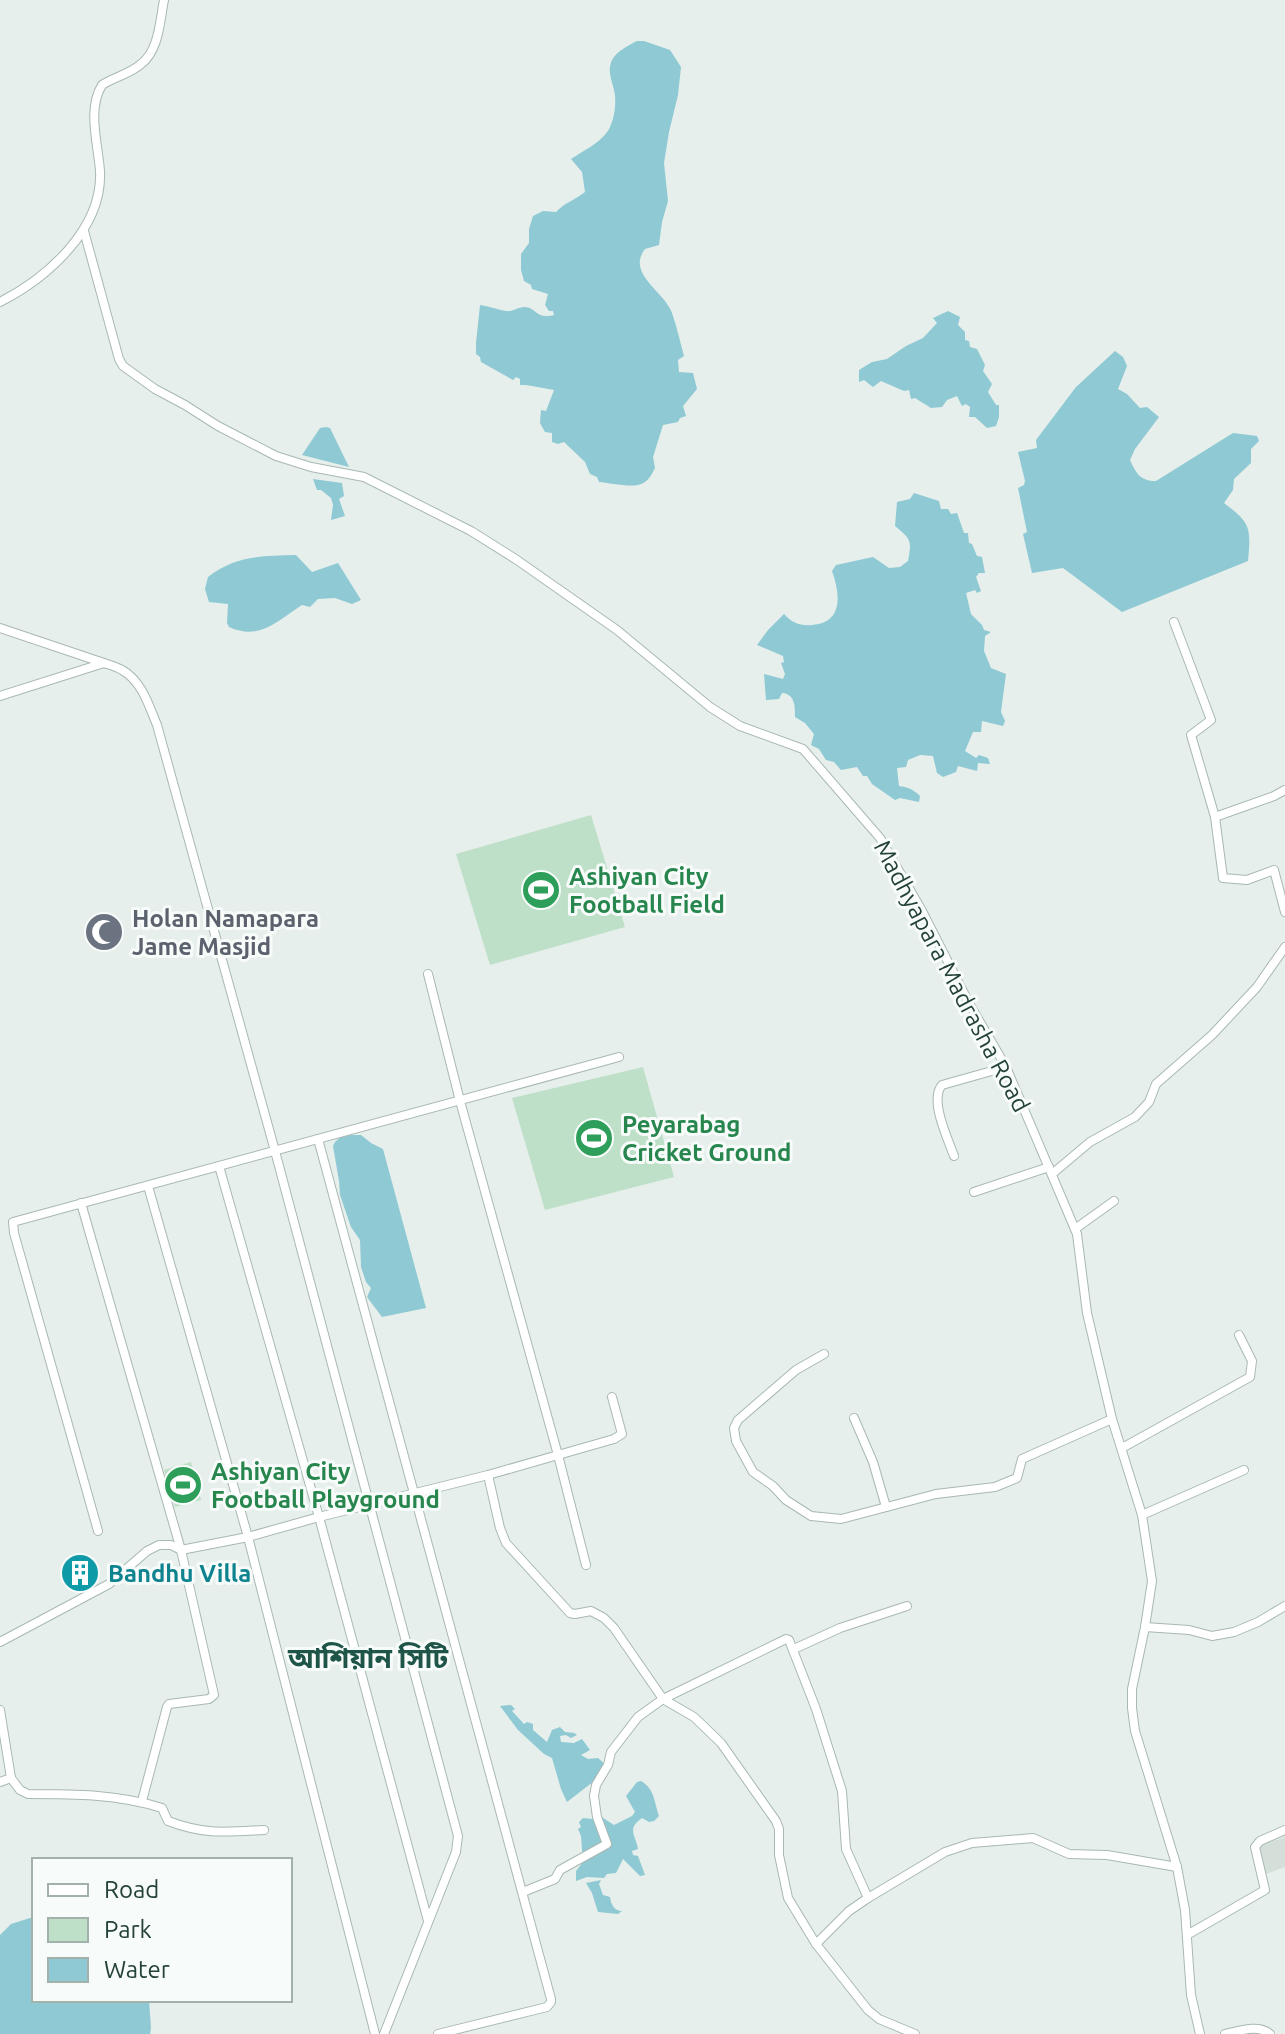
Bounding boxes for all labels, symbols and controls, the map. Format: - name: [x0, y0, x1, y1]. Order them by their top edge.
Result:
- street label: Madhyapara Madrasha Road: [869, 836, 1035, 1116]
- place label: Ashiyan City Football Field: [569, 863, 725, 918]
- sports icon: Ashiyan City Football Field: [520, 869, 562, 911]
- place label: Holan Namapara Jame Masjid: [132, 905, 319, 960]
- mosque icon: Holan Namapara Jame Masjid: [83, 911, 125, 953]
- place label: Peyarabag Cricket Ground: [622, 1111, 791, 1166]
- sports icon: Peyarabag Cricket Ground: [573, 1117, 615, 1159]
- place label: Ashiyan City Football Playground: [211, 1458, 440, 1513]
- sports icon: Ashiyan City Football Playground: [162, 1464, 204, 1506]
- building icon: Bandhu Villa: [59, 1552, 101, 1594]
- place label: Bandhu Villa: [108, 1560, 251, 1587]
- district label: আশিয়ান সিটি: [287, 1642, 448, 1673]
- legend: [32, 1858, 292, 2002]
- text: Road: [104, 1876, 159, 1903]
- text: Park: [104, 1916, 152, 1943]
- text: Water: [104, 1956, 170, 1983]

